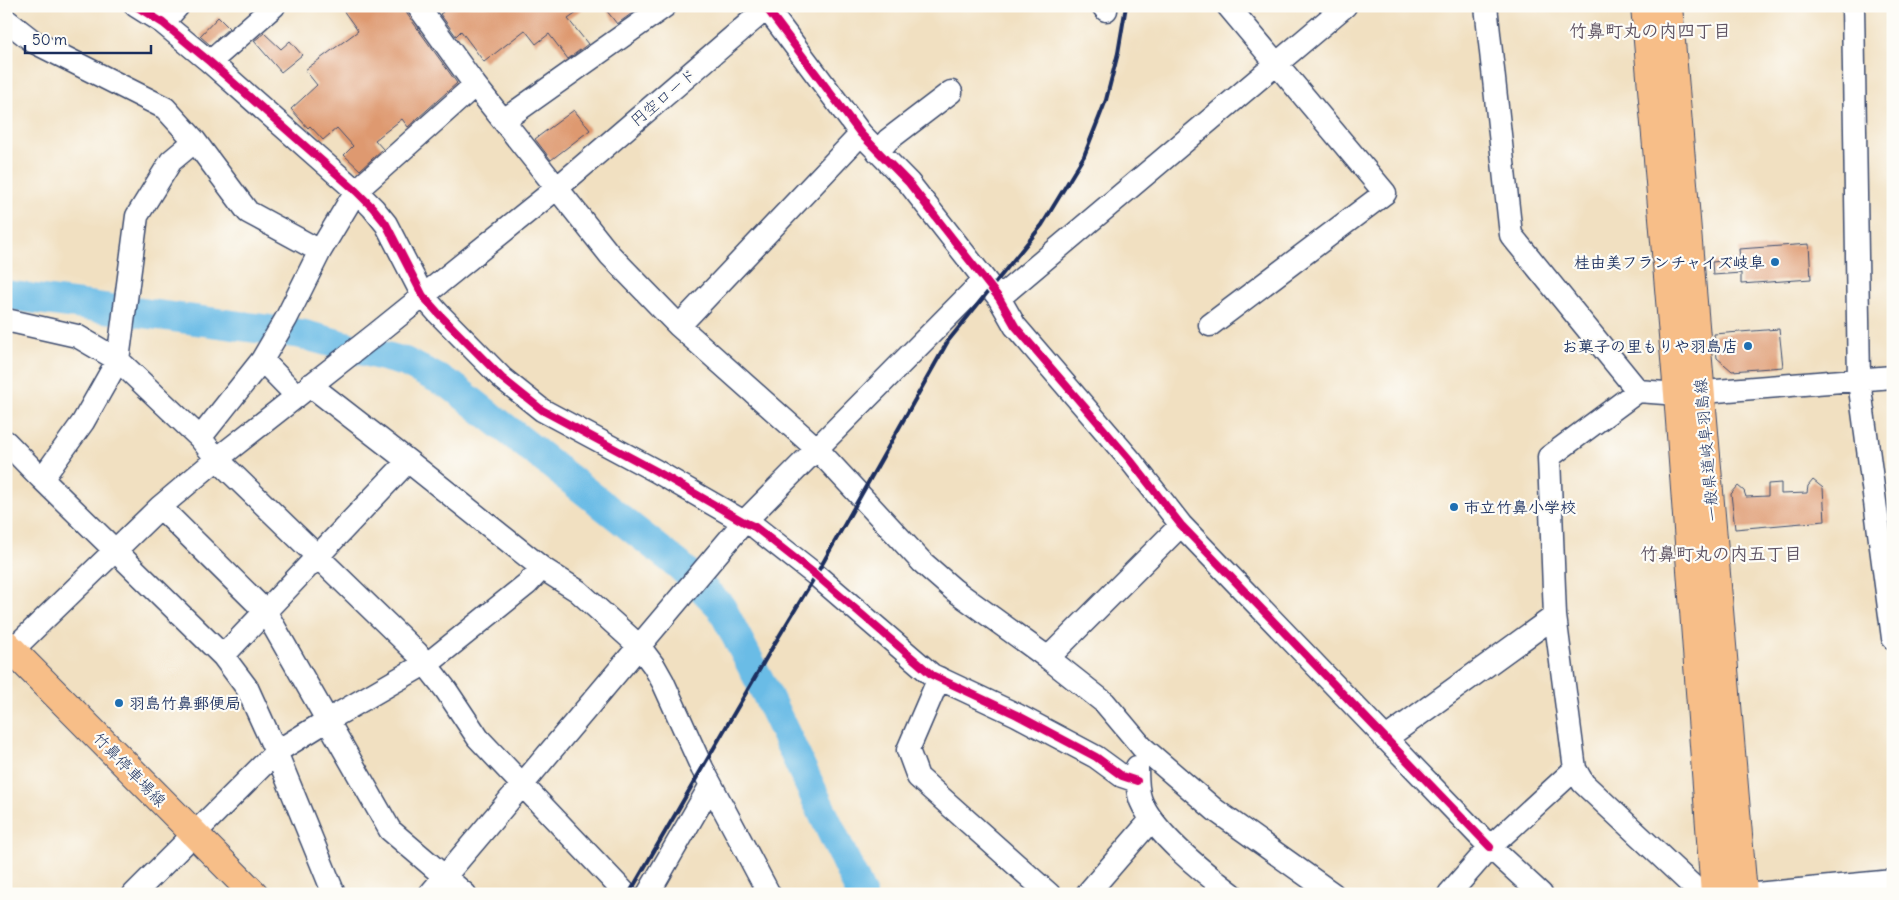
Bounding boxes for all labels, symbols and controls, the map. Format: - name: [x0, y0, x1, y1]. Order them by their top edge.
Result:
- district label: 竹鼻町丸の内四丁目: [1569, 19, 1731, 42]
- scale bar: [25, 22, 151, 54]
- text: 50 m: [32, 30, 67, 49]
- street label: 円空ロード: [626, 64, 700, 130]
- place label: 桂由美フランチャイズ岐阜: [1574, 252, 1765, 272]
- marker: 桂由美フランチャイズ岐阜: [1769, 256, 1781, 268]
- place label: お菓子の里もりや羽島店: [1562, 336, 1738, 356]
- marker: お菓子の里もりや羽島店: [1742, 340, 1754, 352]
- street label: 一般県道岐阜羽島線: [1690, 377, 1722, 523]
- place label: 市立竹鼻小学校: [1464, 497, 1576, 517]
- marker: 市立竹鼻小学校: [1448, 501, 1460, 513]
- district label: 竹鼻町丸の内五丁目: [1640, 542, 1802, 565]
- place label: 羽島竹鼻郵便局: [129, 693, 241, 713]
- marker: 羽島竹鼻郵便局: [113, 697, 125, 709]
- street label: 竹鼻停車場線: [89, 728, 171, 810]

